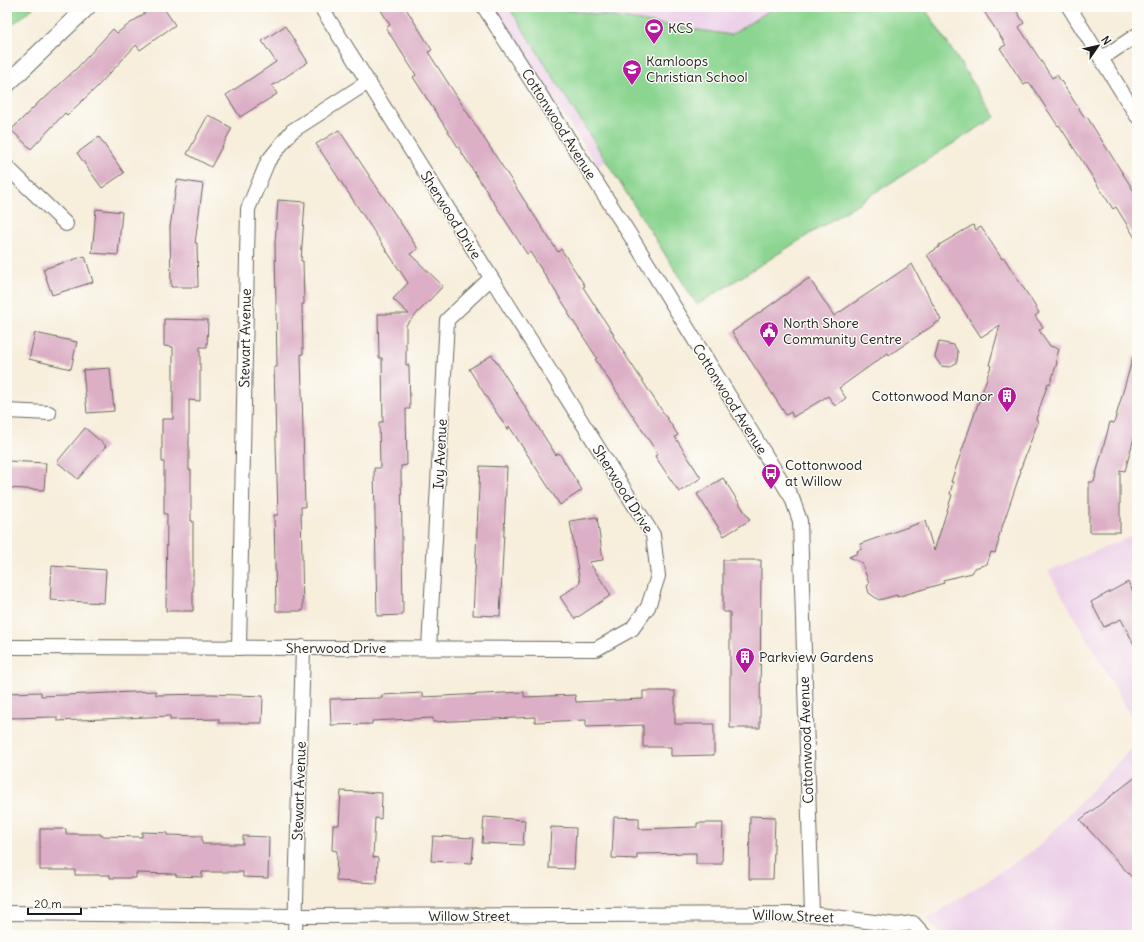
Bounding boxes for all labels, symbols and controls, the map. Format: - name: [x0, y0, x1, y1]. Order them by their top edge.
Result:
- sports icon: KCS: [643, 17, 665, 45]
- place label: KCS: [668, 19, 694, 37]
- north arrow: [1078, 26, 1118, 66]
- text: N: [1098, 33, 1114, 47]
- place label: Kamloops Christian School: [646, 52, 748, 86]
- school or university icon: Kamloops Christian School: [621, 58, 643, 86]
- street label: Cottonwood Avenue: [518, 65, 600, 183]
- street label: Sherwood Drive: [417, 168, 485, 262]
- street label: Stewart Avenue: [235, 288, 255, 388]
- place label: North Shore Community Centre: [783, 314, 902, 348]
- public building icon: North Shore Community Centre: [758, 320, 780, 348]
- street label: Cottonwood Avenue: [689, 340, 771, 458]
- building icon: Cottonwood Manor: [996, 385, 1018, 413]
- place label: Cottonwood Manor: [872, 387, 993, 405]
- street label: Ivy Avenue: [429, 418, 451, 490]
- street label: Sherwood Drive: [589, 442, 657, 536]
- place label: Cottonwood at Willow: [785, 456, 862, 490]
- bus stop icon: Cottonwood at Willow: [760, 462, 782, 490]
- street label: Sherwood Drive: [286, 639, 386, 657]
- building icon: Parkview Gardens: [734, 646, 756, 674]
- place label: Parkview Gardens: [759, 648, 874, 666]
- street label: Cottonwood Avenue: [795, 676, 817, 804]
- street label: Stewart Avenue: [288, 741, 310, 841]
- scale bar: [28, 890, 81, 916]
- text: 20 m: [34, 896, 62, 911]
- street label: Willow Street: [752, 906, 834, 926]
- street label: Willow Street: [428, 907, 510, 925]

